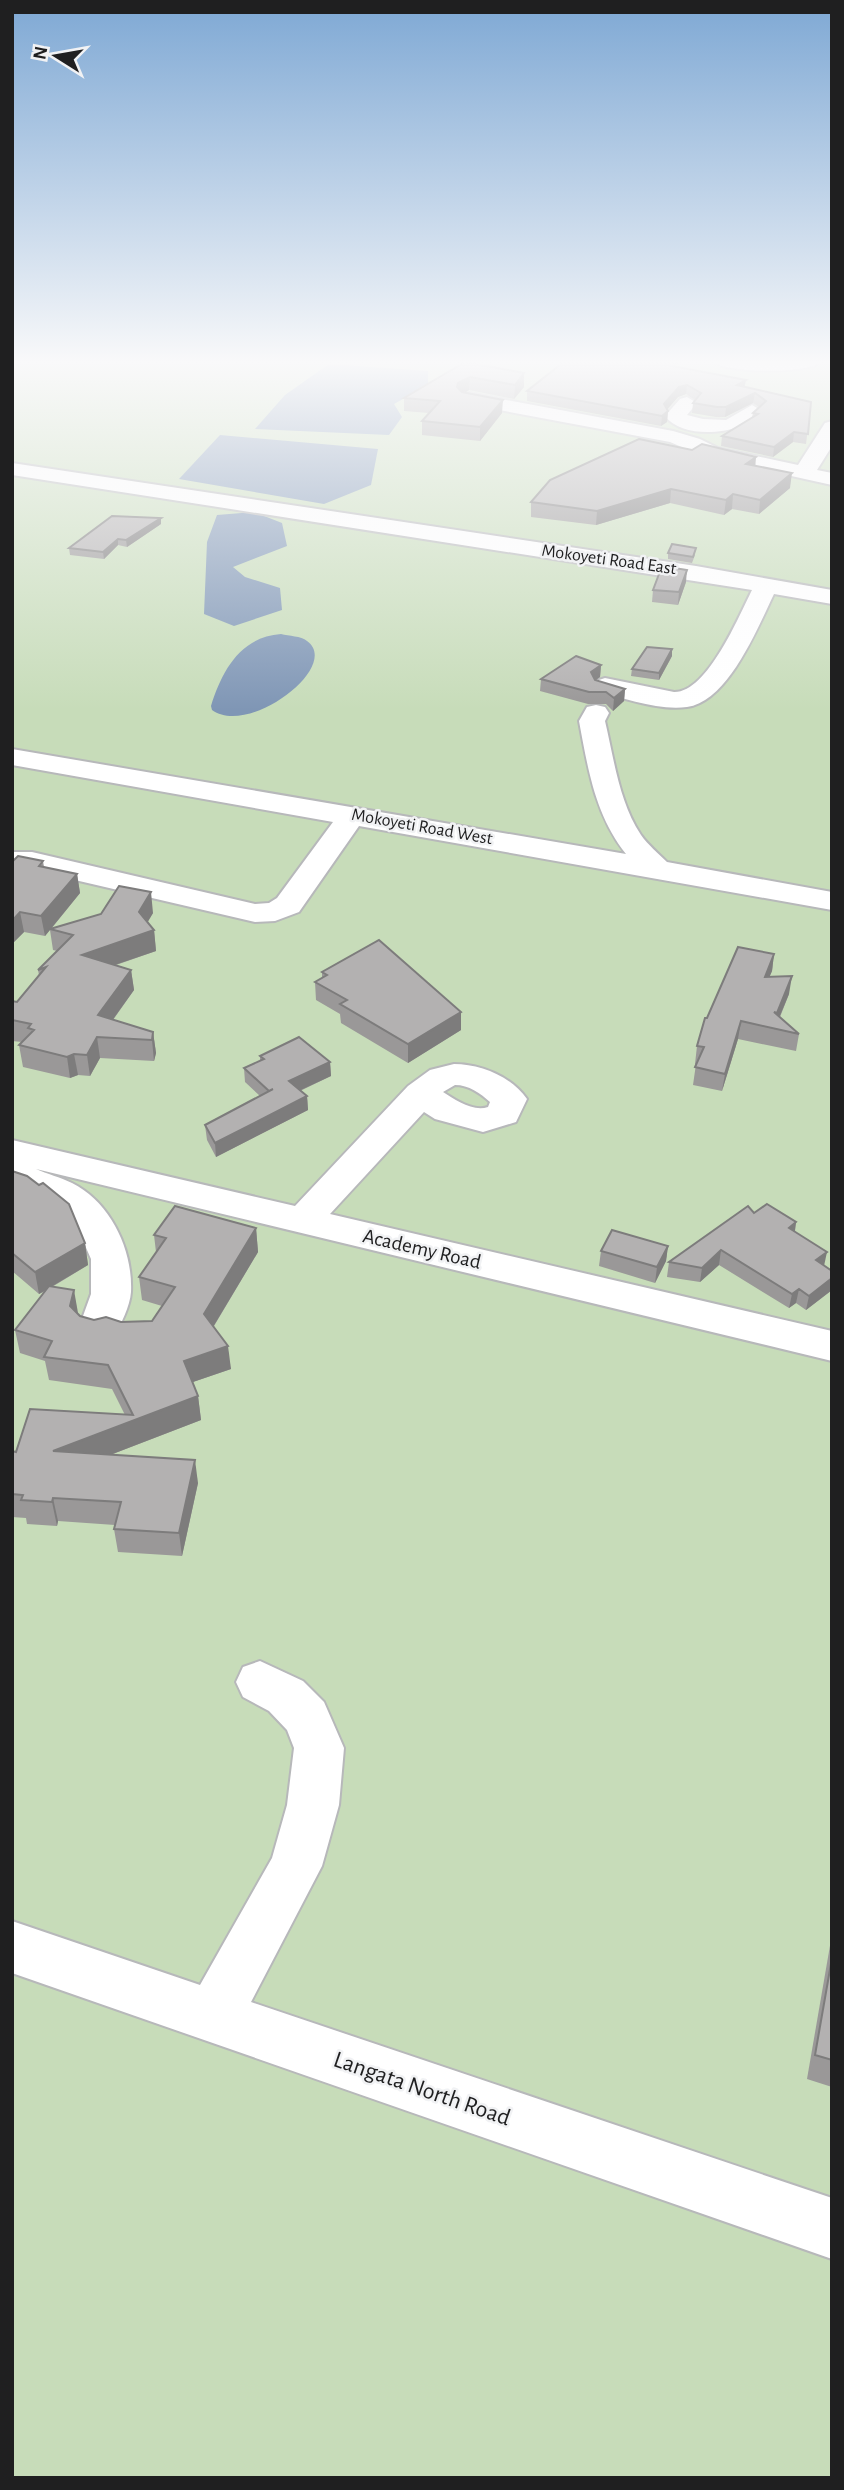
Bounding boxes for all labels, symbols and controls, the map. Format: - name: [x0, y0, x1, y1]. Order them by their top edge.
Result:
- north arrow: [21, 21, 91, 91]
- text: N: [30, 45, 51, 61]
- street label: Mokoyeti Road East: [541, 542, 678, 578]
- street label: Mokoyeti Road West: [350, 806, 494, 848]
- street label: Academy Road: [361, 1225, 483, 1273]
- street label: Langata North Road: [330, 2047, 514, 2131]

